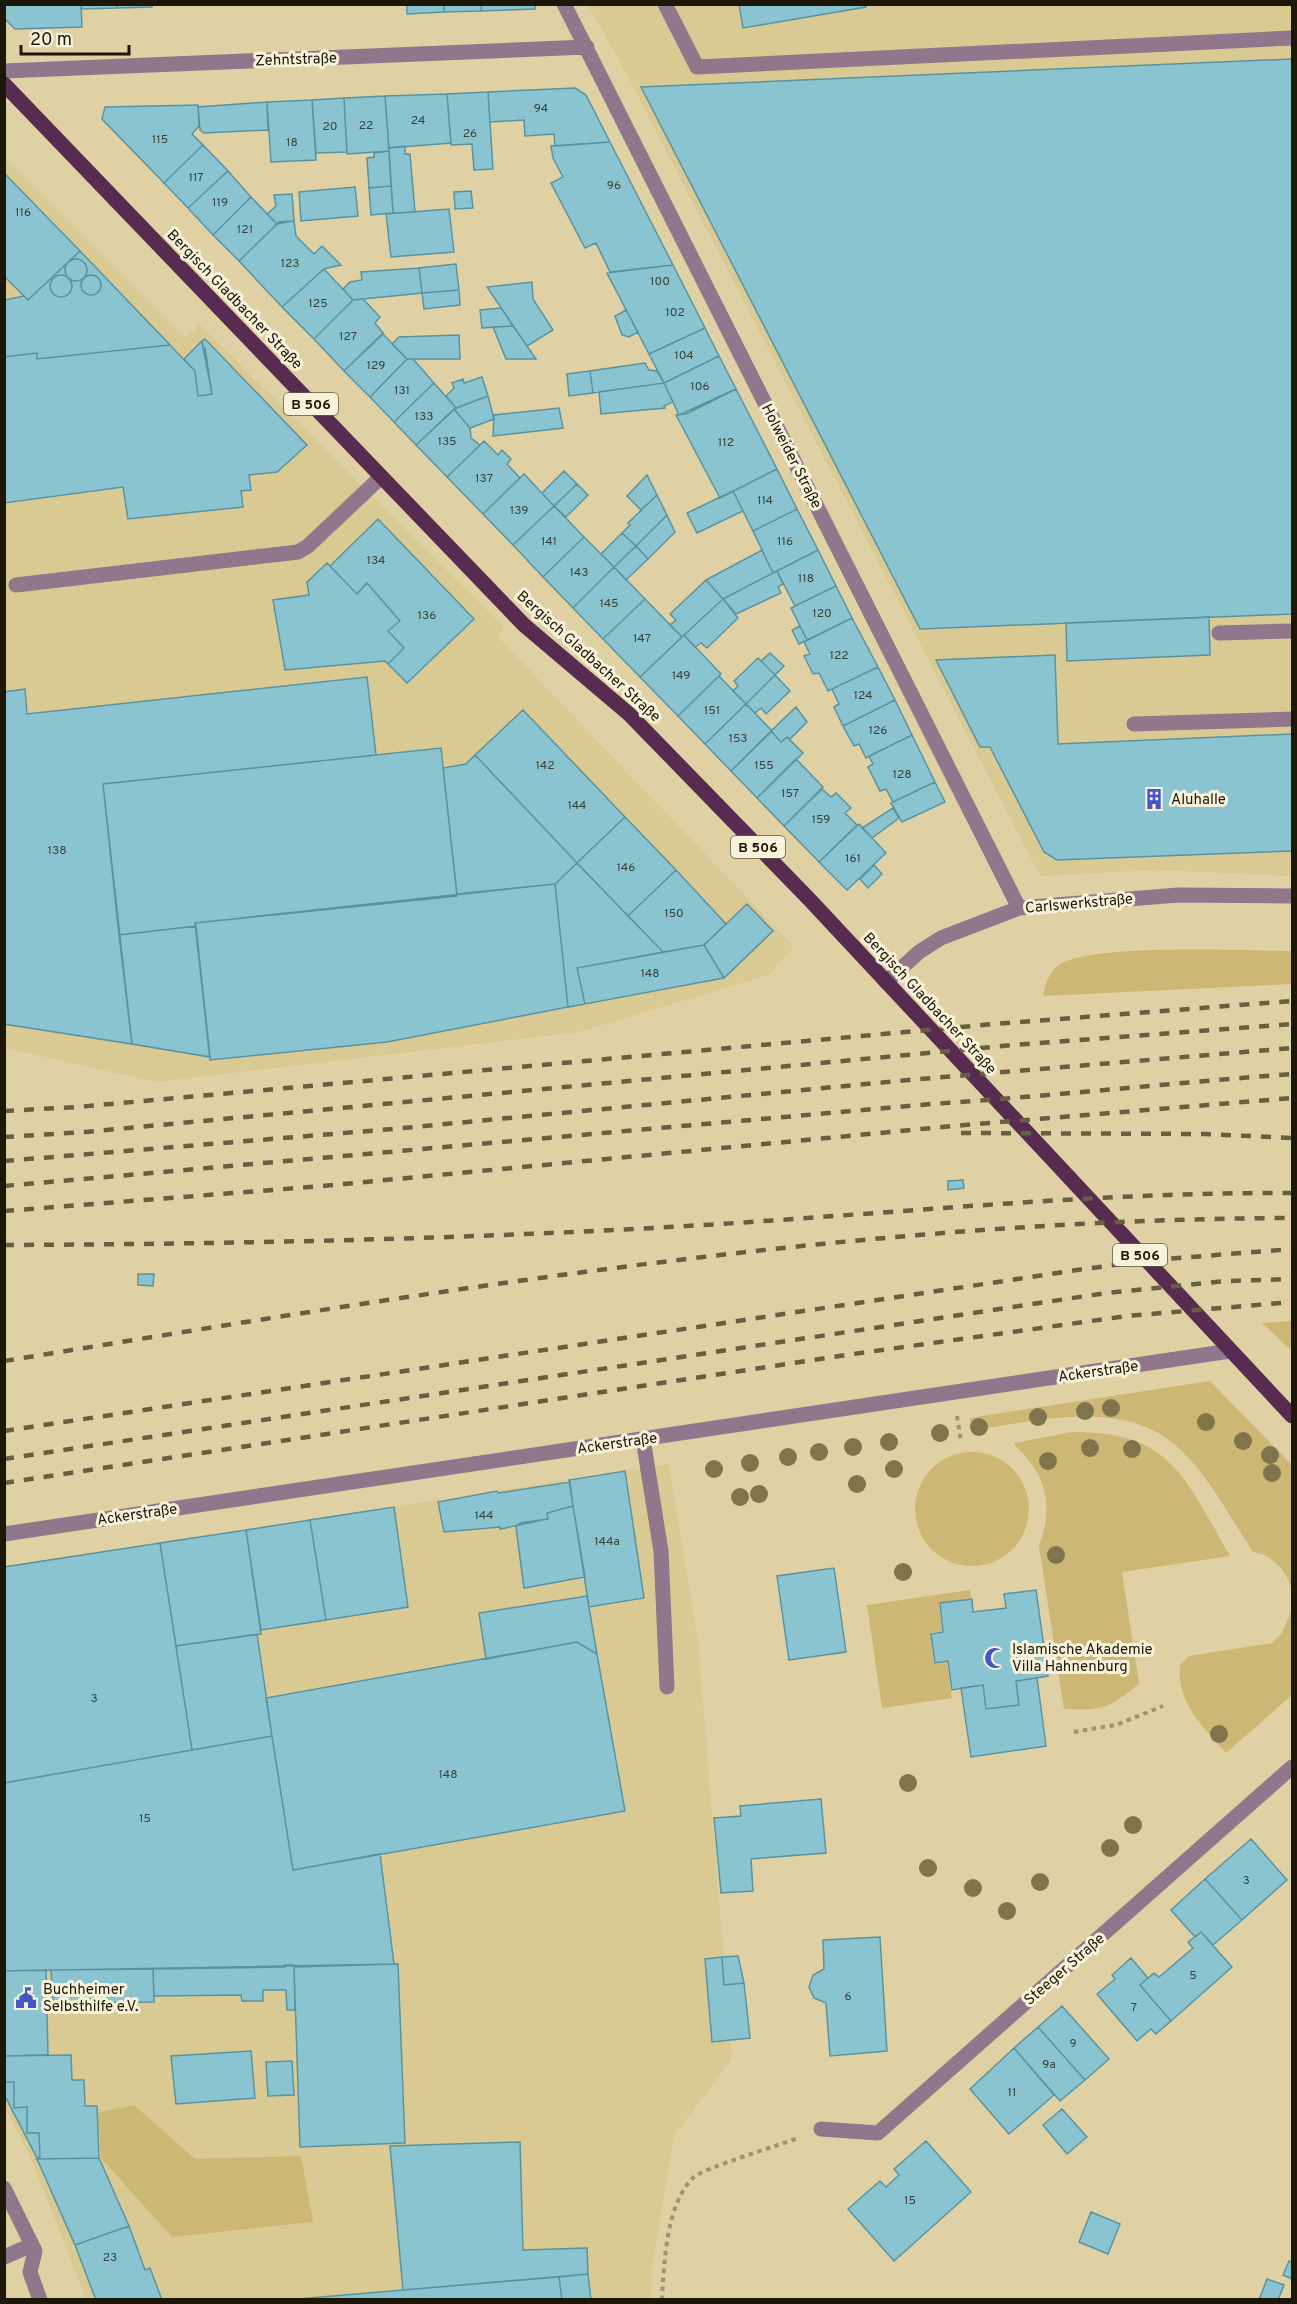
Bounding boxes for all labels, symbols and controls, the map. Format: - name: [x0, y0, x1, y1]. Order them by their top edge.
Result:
- scale bar: [21, 18, 129, 56]
- text: 20 m: [30, 29, 72, 52]
- street label: Zehntstraße: [255, 50, 337, 71]
- house number: 94: [534, 101, 548, 117]
- house number: 24: [411, 113, 425, 129]
- house number: 22: [359, 118, 373, 134]
- house number: 20: [322, 119, 338, 135]
- house number: 26: [463, 126, 477, 142]
- house number: 115: [152, 132, 168, 148]
- house number: 18: [286, 135, 298, 151]
- house number: 117: [188, 170, 204, 186]
- house number: 96: [607, 178, 621, 194]
- house number: 119: [212, 195, 228, 211]
- house number: 116: [15, 205, 31, 221]
- house number: 121: [237, 222, 253, 238]
- street label: Bergisch Gladbacher Straße: [162, 226, 306, 374]
- house number: 123: [280, 256, 300, 272]
- house number: 100: [650, 274, 670, 290]
- house number: 125: [308, 296, 328, 312]
- house number: 102: [665, 305, 685, 321]
- house number: 127: [339, 329, 357, 345]
- house number: 104: [674, 348, 694, 364]
- house number: 129: [367, 358, 385, 374]
- house number: 106: [690, 379, 710, 395]
- house number: 131: [394, 383, 410, 399]
- road number: B 506: [284, 393, 338, 415]
- street label: Holweider Straße: [756, 401, 825, 512]
- house number: 133: [415, 409, 433, 425]
- house number: 135: [437, 434, 457, 450]
- house number: 112: [718, 435, 734, 451]
- house number: 137: [475, 471, 493, 487]
- house number: 114: [757, 493, 773, 509]
- house number: 139: [510, 503, 528, 519]
- house number: 141: [541, 534, 557, 550]
- house number: 116: [777, 534, 793, 550]
- house number: 134: [366, 553, 386, 569]
- house number: 143: [570, 565, 588, 581]
- house number: 118: [798, 571, 814, 587]
- street label: Bergisch Gladbacher Straße: [512, 587, 664, 727]
- house number: 145: [599, 596, 619, 612]
- house number: 120: [812, 606, 832, 622]
- house number: 136: [418, 608, 436, 624]
- house number: 147: [633, 631, 651, 647]
- house number: 122: [829, 648, 849, 664]
- house number: 149: [672, 668, 690, 684]
- house number: 124: [853, 688, 873, 704]
- house number: 151: [704, 703, 720, 719]
- house number: 126: [869, 723, 887, 739]
- house number: 153: [728, 731, 748, 747]
- house number: 142: [535, 758, 555, 774]
- house number: 155: [754, 758, 774, 774]
- house number: 128: [892, 767, 912, 783]
- house number: 157: [781, 786, 799, 802]
- building icon: Aluhalle: [1142, 787, 1166, 811]
- place label: Aluhalle: [1171, 791, 1226, 810]
- house number: 144: [567, 798, 587, 814]
- house number: 159: [812, 812, 830, 828]
- road number: B 506: [731, 836, 785, 858]
- house number: 138: [47, 843, 67, 859]
- house number: 161: [845, 851, 861, 867]
- house number: 146: [617, 860, 635, 876]
- street label: Carlswerkstraße: [1024, 890, 1134, 919]
- house number: 150: [664, 906, 684, 922]
- street label: Bergisch Gladbacher Straße: [858, 929, 1000, 1079]
- house number: 148: [640, 966, 660, 982]
- road number: B 506: [1113, 1244, 1167, 1266]
- street label: Ackerstraße: [1057, 1357, 1139, 1388]
- street label: Ackerstraße: [576, 1429, 658, 1460]
- street label: Ackerstraße: [96, 1500, 178, 1531]
- house number: 144: [474, 1508, 494, 1524]
- house number: 144a: [594, 1534, 620, 1550]
- place label: Islamische Akademie Villa Hahnenburg: [1012, 1641, 1153, 1677]
- mosque icon: Islamische Akademie Villa Hahnenburg: [983, 1646, 1007, 1670]
- house number: 3: [90, 1691, 98, 1707]
- house number: 148: [438, 1767, 458, 1783]
- house number: 15: [139, 1811, 151, 1827]
- house number: 3: [1242, 1873, 1250, 1889]
- street label: Steeger Straße: [1021, 1930, 1109, 2010]
- house number: 5: [1189, 1968, 1197, 1984]
- place label: Buchheimer Selbsthilfe e.V.: [43, 1981, 138, 2017]
- public building icon: Buchheimer Selbsthilfe e.V.: [14, 1986, 38, 2010]
- house number: 6: [844, 1989, 852, 2005]
- house number: 7: [1131, 2000, 1137, 2016]
- house number: 9: [1069, 2036, 1077, 2052]
- house number: 9a: [1042, 2057, 1056, 2073]
- house number: 11: [1008, 2085, 1016, 2101]
- house number: 15: [904, 2193, 916, 2209]
- house number: 23: [103, 2250, 117, 2266]

